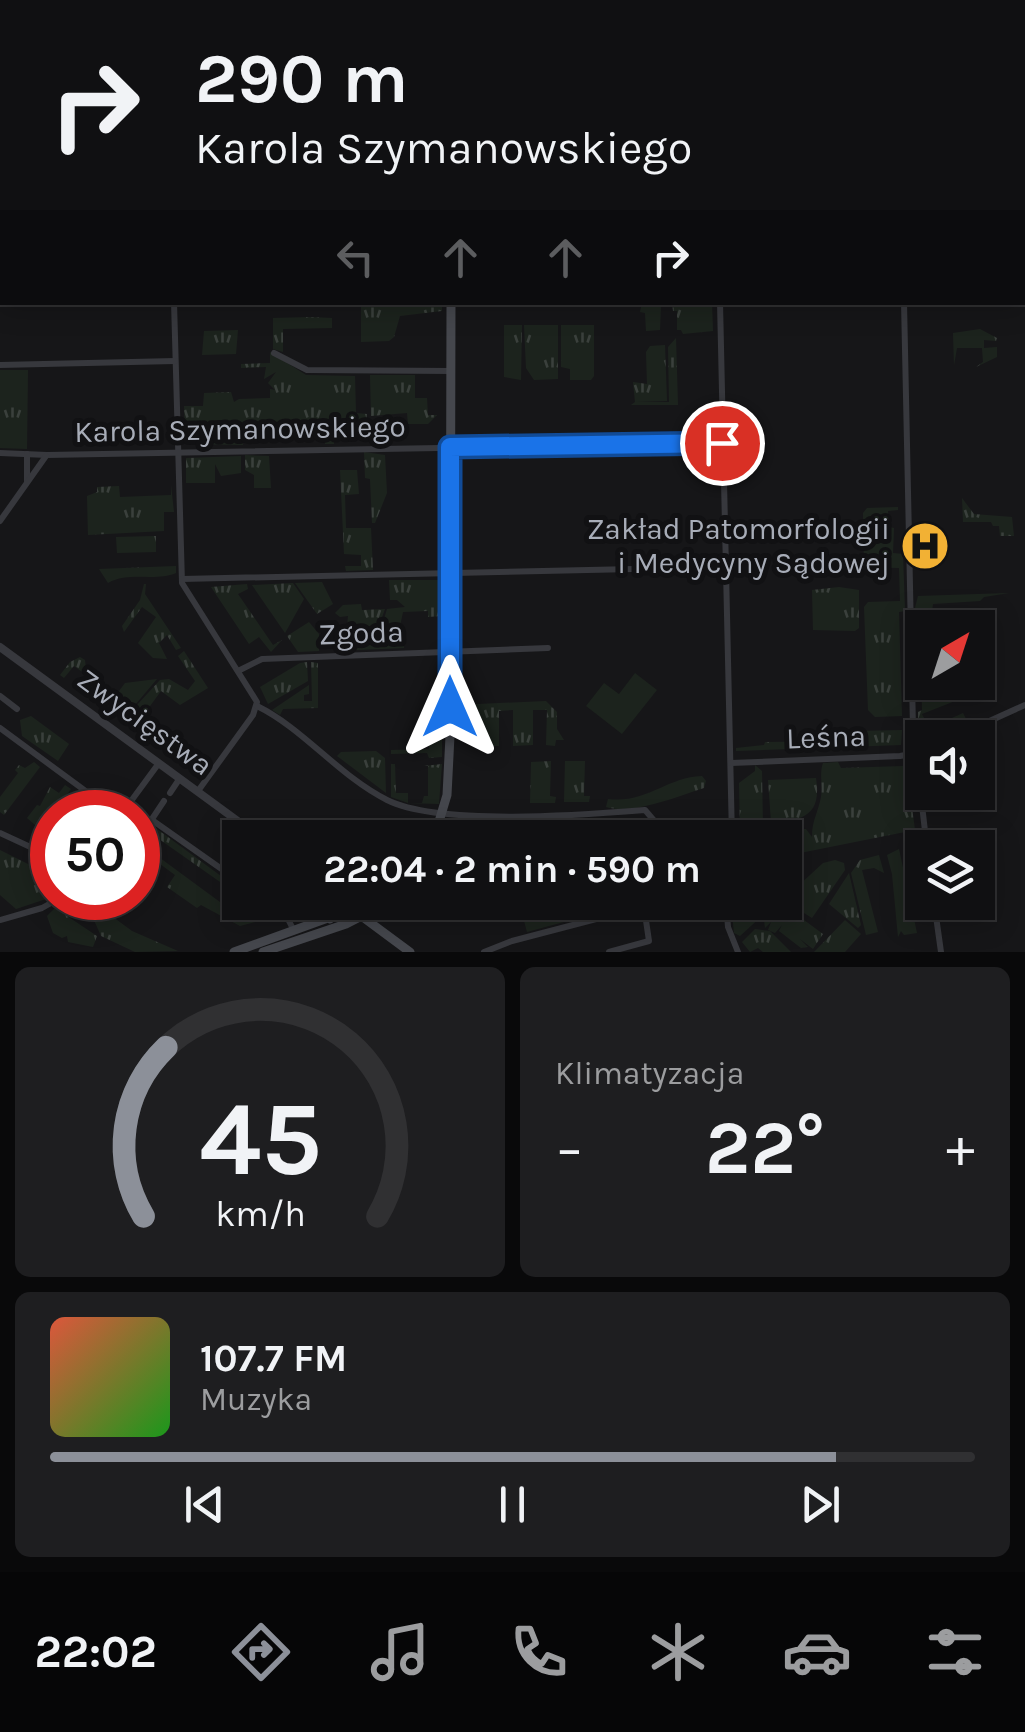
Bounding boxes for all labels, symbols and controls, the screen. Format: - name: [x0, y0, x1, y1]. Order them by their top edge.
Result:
- text: 290 m: [195, 38, 408, 120]
- icon: right: [30, 40, 160, 170]
- text: Karola Szymanowskiego: [195, 122, 692, 174]
- icon: left: [328, 230, 383, 285]
- icon: ahead: [433, 230, 488, 285]
- icon: ahead: [538, 230, 593, 285]
- icon: right: [643, 230, 698, 285]
- pin: [680, 401, 765, 486]
- street label: Karola Szymanowskiego: [74, 408, 406, 450]
- icon: arrive: [695, 416, 750, 471]
- place label: Zakład Patomorfologii i Medycyny Sądowej: [587, 511, 890, 581]
- hospital icon: Zakład Patomorfologii i Medycyny Sądowej: [899, 520, 951, 572]
- north arrow: [905, 610, 995, 700]
- map controls: [905, 610, 995, 920]
- street label: Zgoda: [318, 614, 404, 652]
- position arrow: [398, 655, 502, 759]
- street label: Zwycięstwa: [70, 661, 220, 783]
- street label: Leśna: [785, 718, 867, 756]
- button: sound: [905, 720, 995, 810]
- speed limit sign: 50: [30, 790, 160, 920]
- button: layers: [905, 830, 995, 920]
- text: 22:04 · 2 min · 590 m: [323, 847, 701, 892]
- text: Klimatyzacja: [555, 1055, 744, 1092]
- text: 45: [199, 1079, 321, 1200]
- text: 22°: [705, 1104, 825, 1192]
- text: −: [555, 1116, 584, 1180]
- text: +: [946, 1116, 975, 1180]
- text: km/h: [215, 1193, 305, 1235]
- text: 107.7 FM: [200, 1336, 347, 1381]
- text: Muzyka: [200, 1381, 312, 1418]
- icon: previous: [177, 1477, 232, 1532]
- icon: pause: [485, 1477, 540, 1532]
- icon: next: [793, 1477, 848, 1532]
- icon: directions: [226, 1617, 296, 1687]
- icon: music: [365, 1617, 435, 1687]
- icon: phone: [504, 1617, 574, 1687]
- icon: climate: [643, 1617, 713, 1687]
- icon: car: [782, 1617, 852, 1687]
- icon: filters: [920, 1617, 990, 1687]
- text: 22:02: [34, 1626, 157, 1678]

